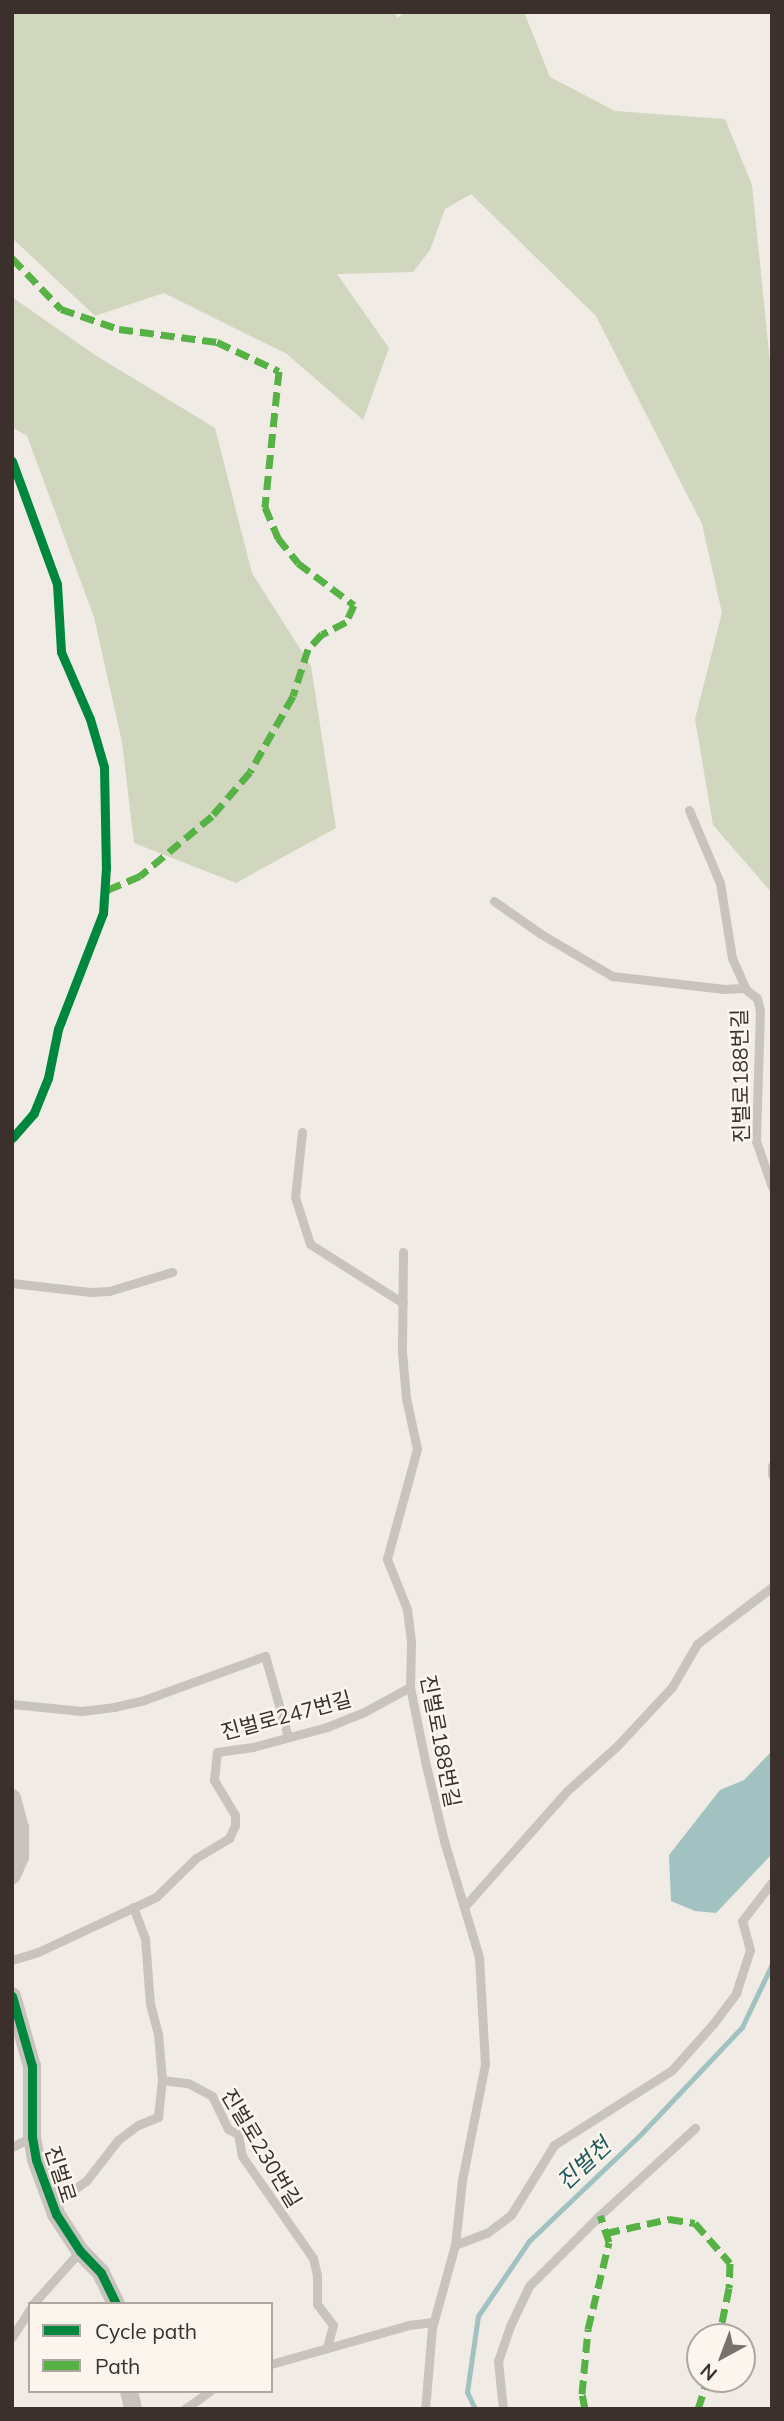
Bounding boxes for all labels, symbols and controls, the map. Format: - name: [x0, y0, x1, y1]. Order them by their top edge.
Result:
- street label: 진벌로188번길: [726, 1009, 754, 1143]
- street label: 진벌로188번길: [416, 1673, 466, 1809]
- street label: 진벌로247번길: [218, 1685, 354, 1745]
- street label: 진벌로230번길: [217, 2084, 307, 2212]
- water label: 진벌천: [551, 2132, 617, 2196]
- street label: 진벌로: [40, 2143, 82, 2205]
- legend: [28, 2302, 273, 2393]
- text: Cycle path: [95, 2318, 197, 2344]
- north arrow: [686, 2323, 756, 2393]
- text: Path: [95, 2353, 140, 2379]
- text: N: [695, 2359, 722, 2386]

